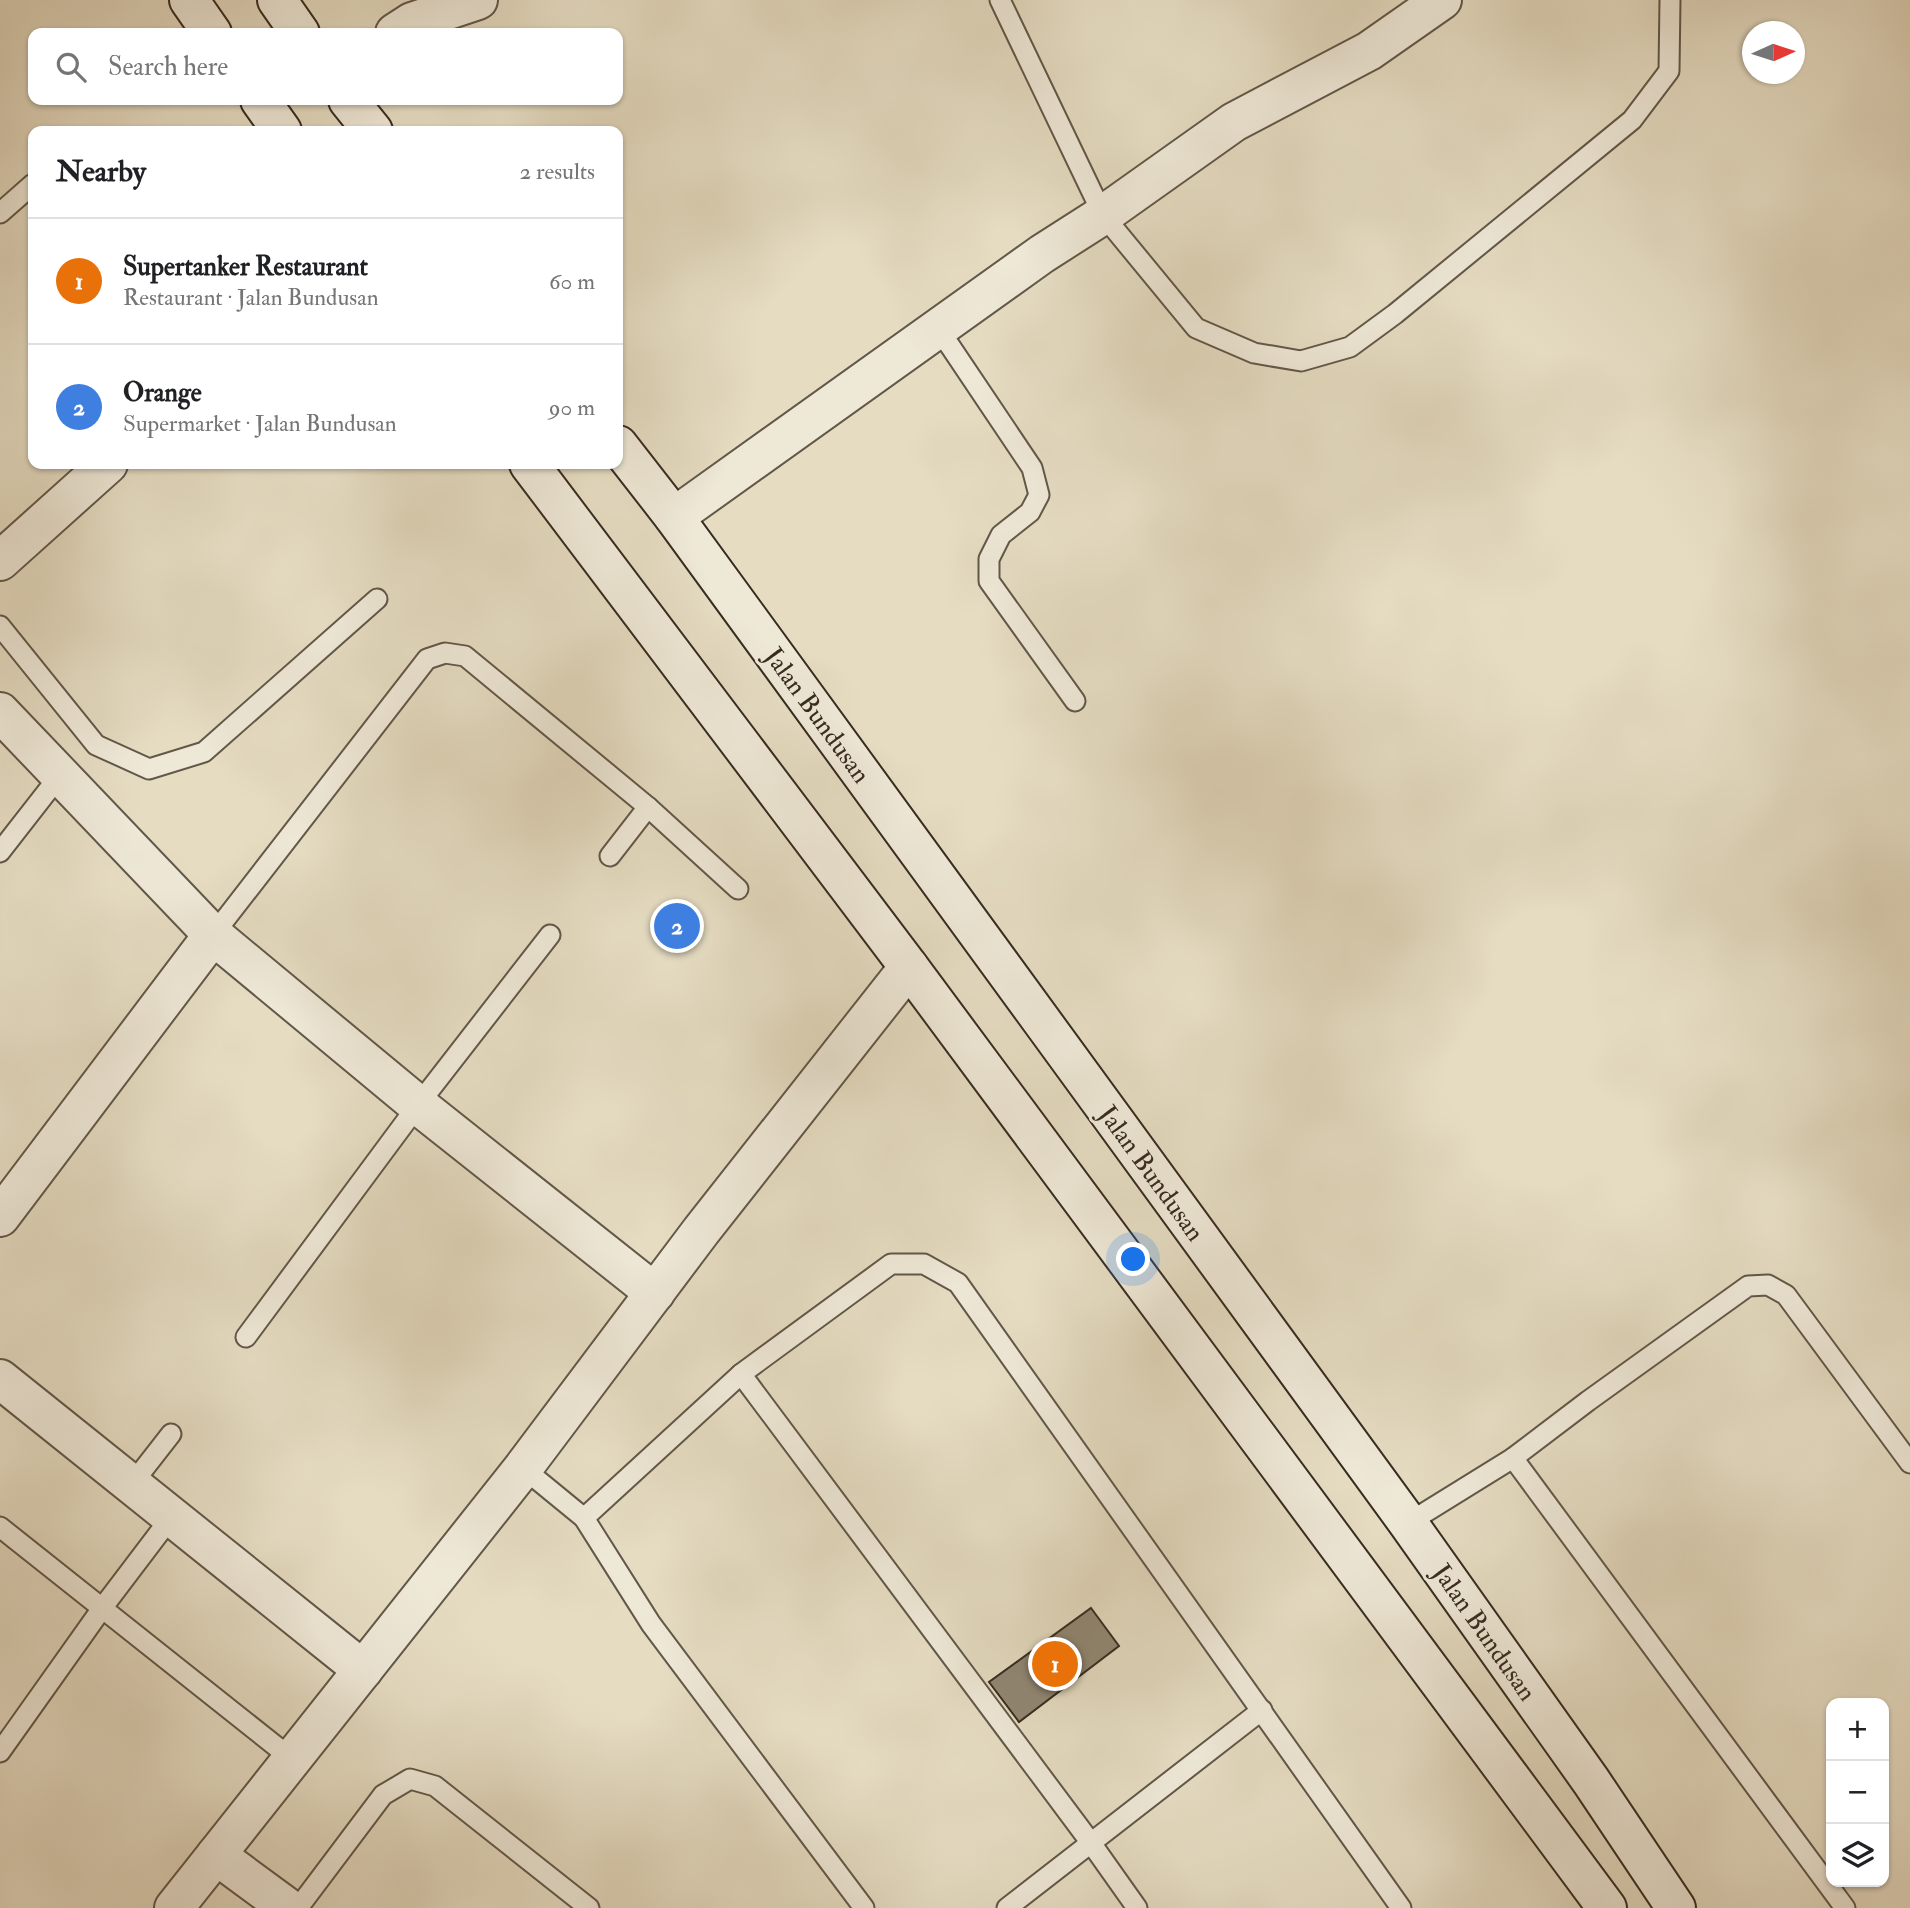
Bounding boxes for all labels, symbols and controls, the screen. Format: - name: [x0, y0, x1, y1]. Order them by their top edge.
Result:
- north arrow: [1742, 21, 1805, 84]
- search box: [28, 28, 623, 105]
- icon: search: [52, 48, 90, 86]
- text: Search here: [108, 51, 228, 83]
- text: Nearby: [56, 153, 146, 190]
- text: 2 results: [520, 157, 595, 186]
- text: Supertanker Restaurant: [123, 251, 368, 283]
- text: 1: [75, 267, 83, 296]
- text: 60 m: [549, 267, 595, 296]
- text: Restaurant · Jalan Bundusan: [123, 283, 379, 312]
- text: Orange: [123, 377, 202, 409]
- text: 2: [73, 393, 85, 422]
- text: 90 m: [549, 393, 595, 422]
- text: Supermarket · Jalan Bundusan: [123, 409, 397, 438]
- street label: Jalan Bundusan: [757, 641, 877, 790]
- pin: 2: [654, 900, 700, 952]
- street label: Jalan Bundusan: [1091, 1099, 1211, 1248]
- your location: [1116, 1242, 1150, 1276]
- street label: Jalan Bundusan: [1425, 1557, 1543, 1707]
- pin: 1: [1032, 1638, 1078, 1690]
- map controls: [1826, 1698, 1889, 1887]
- button: +: [1826, 1698, 1889, 1761]
- button: −: [1826, 1761, 1889, 1824]
- button: layers: [1826, 1824, 1889, 1887]

